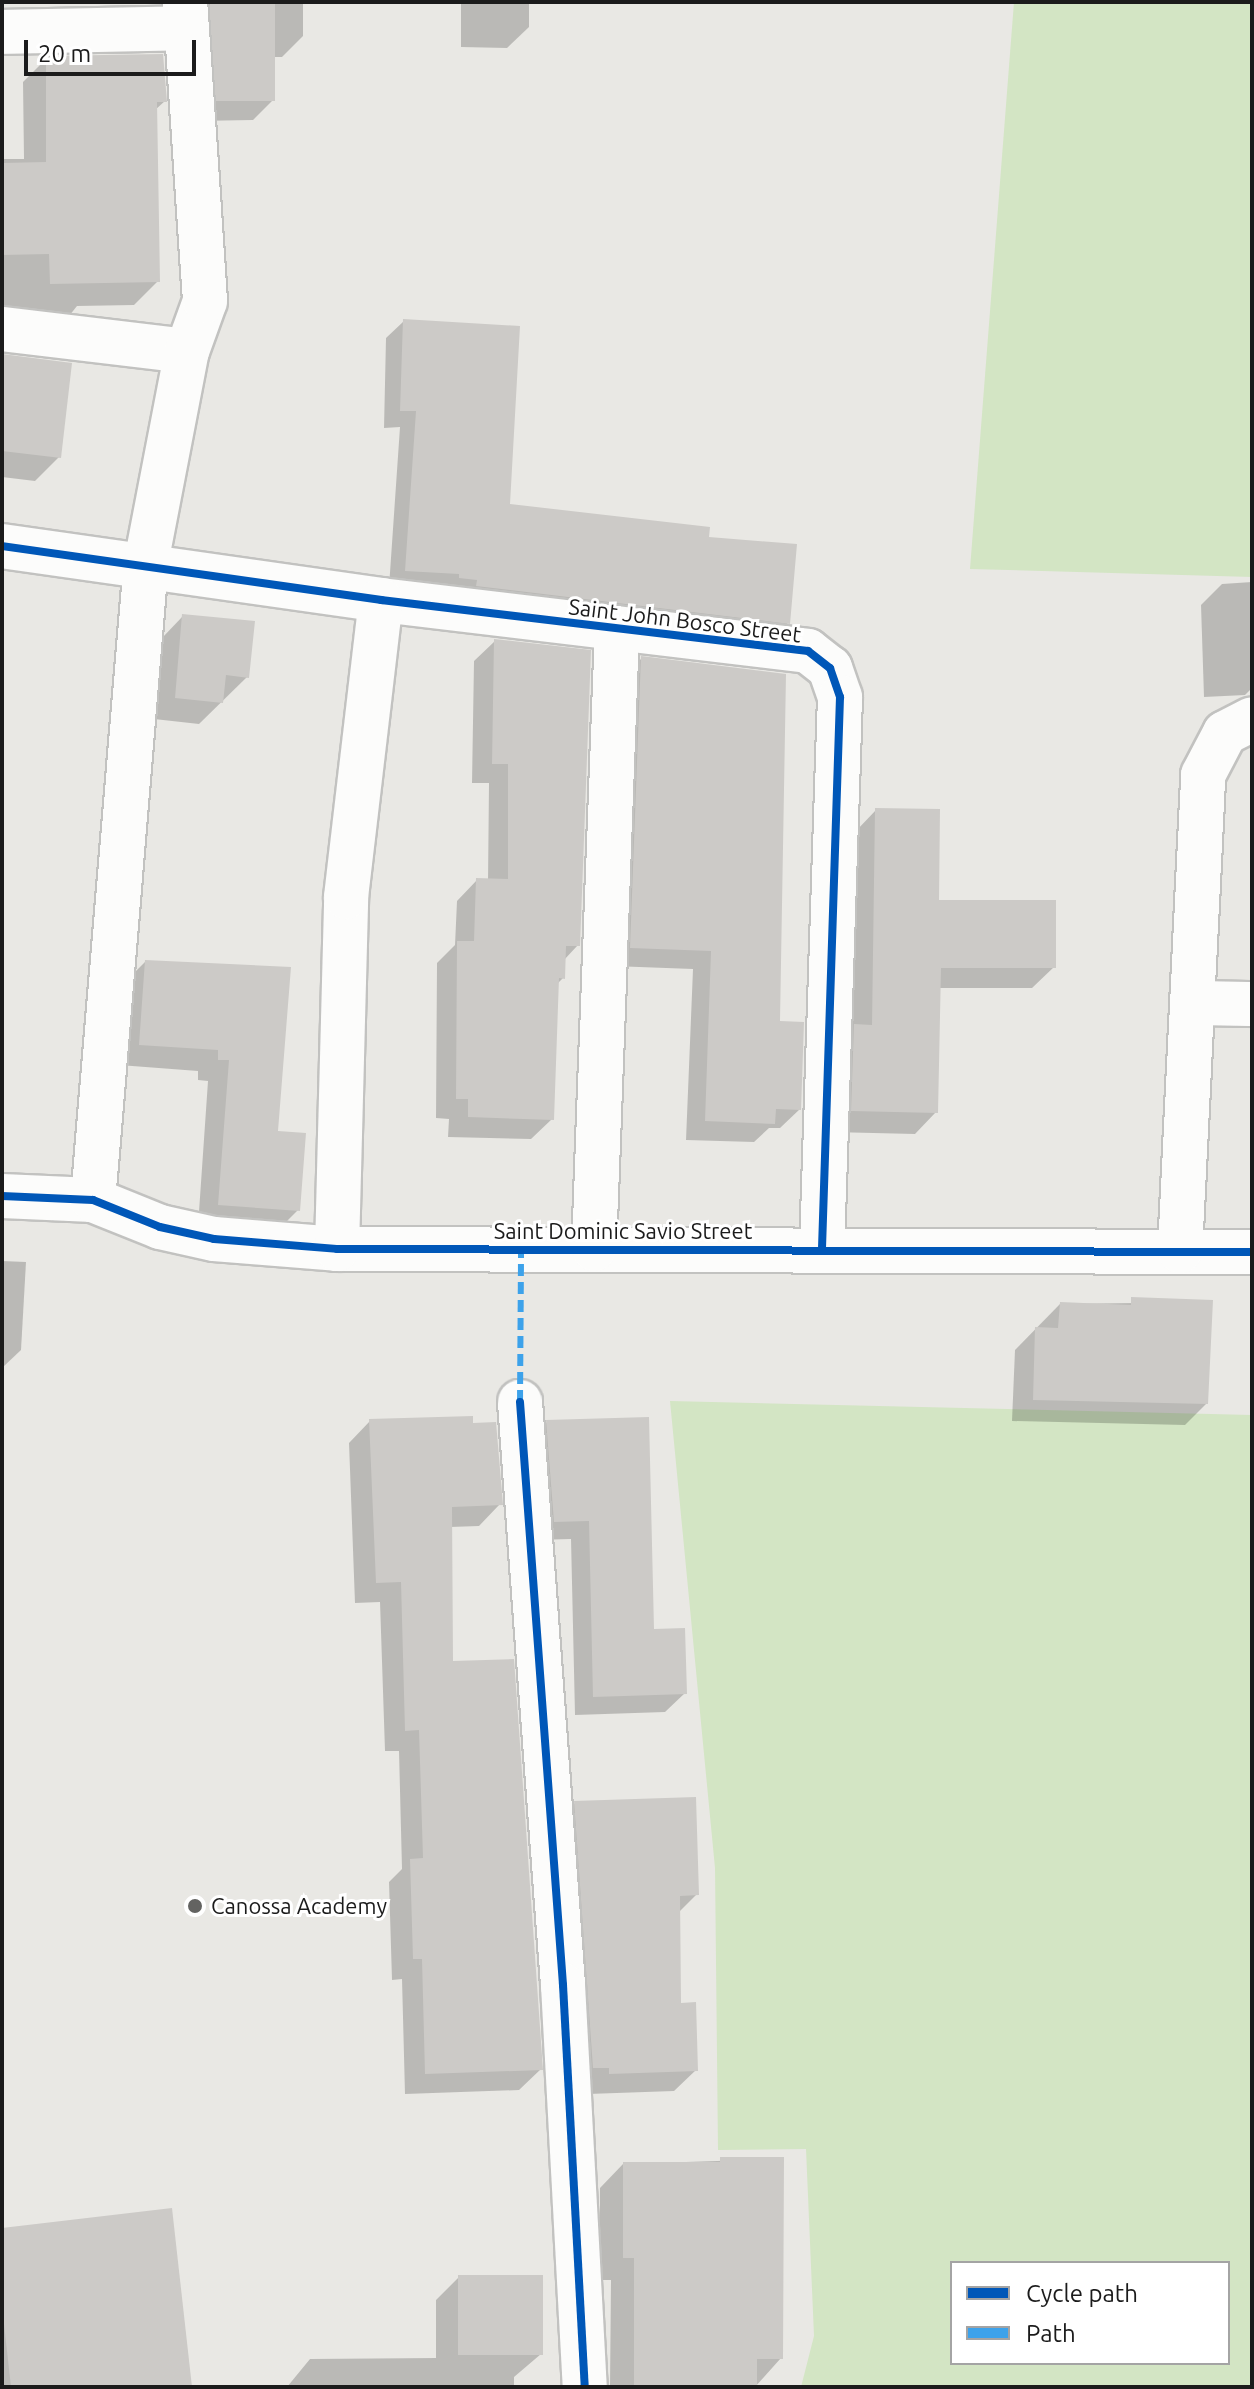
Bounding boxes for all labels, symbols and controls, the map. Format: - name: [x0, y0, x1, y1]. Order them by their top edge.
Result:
- scale bar: [28, 24, 200, 74]
- text: 20 m: [38, 40, 91, 67]
- street label: Saint John Bosco Street: [567, 593, 803, 647]
- street label: Saint Dominic Savio Street: [494, 1218, 752, 1244]
- place label: Canossa Academy: [211, 1893, 387, 1919]
- marker: Canossa Academy: [186, 1897, 204, 1915]
- legend: [950, 2261, 1230, 2365]
- text: Cycle path: [1026, 2280, 1138, 2307]
- text: Path: [1026, 2320, 1076, 2347]

